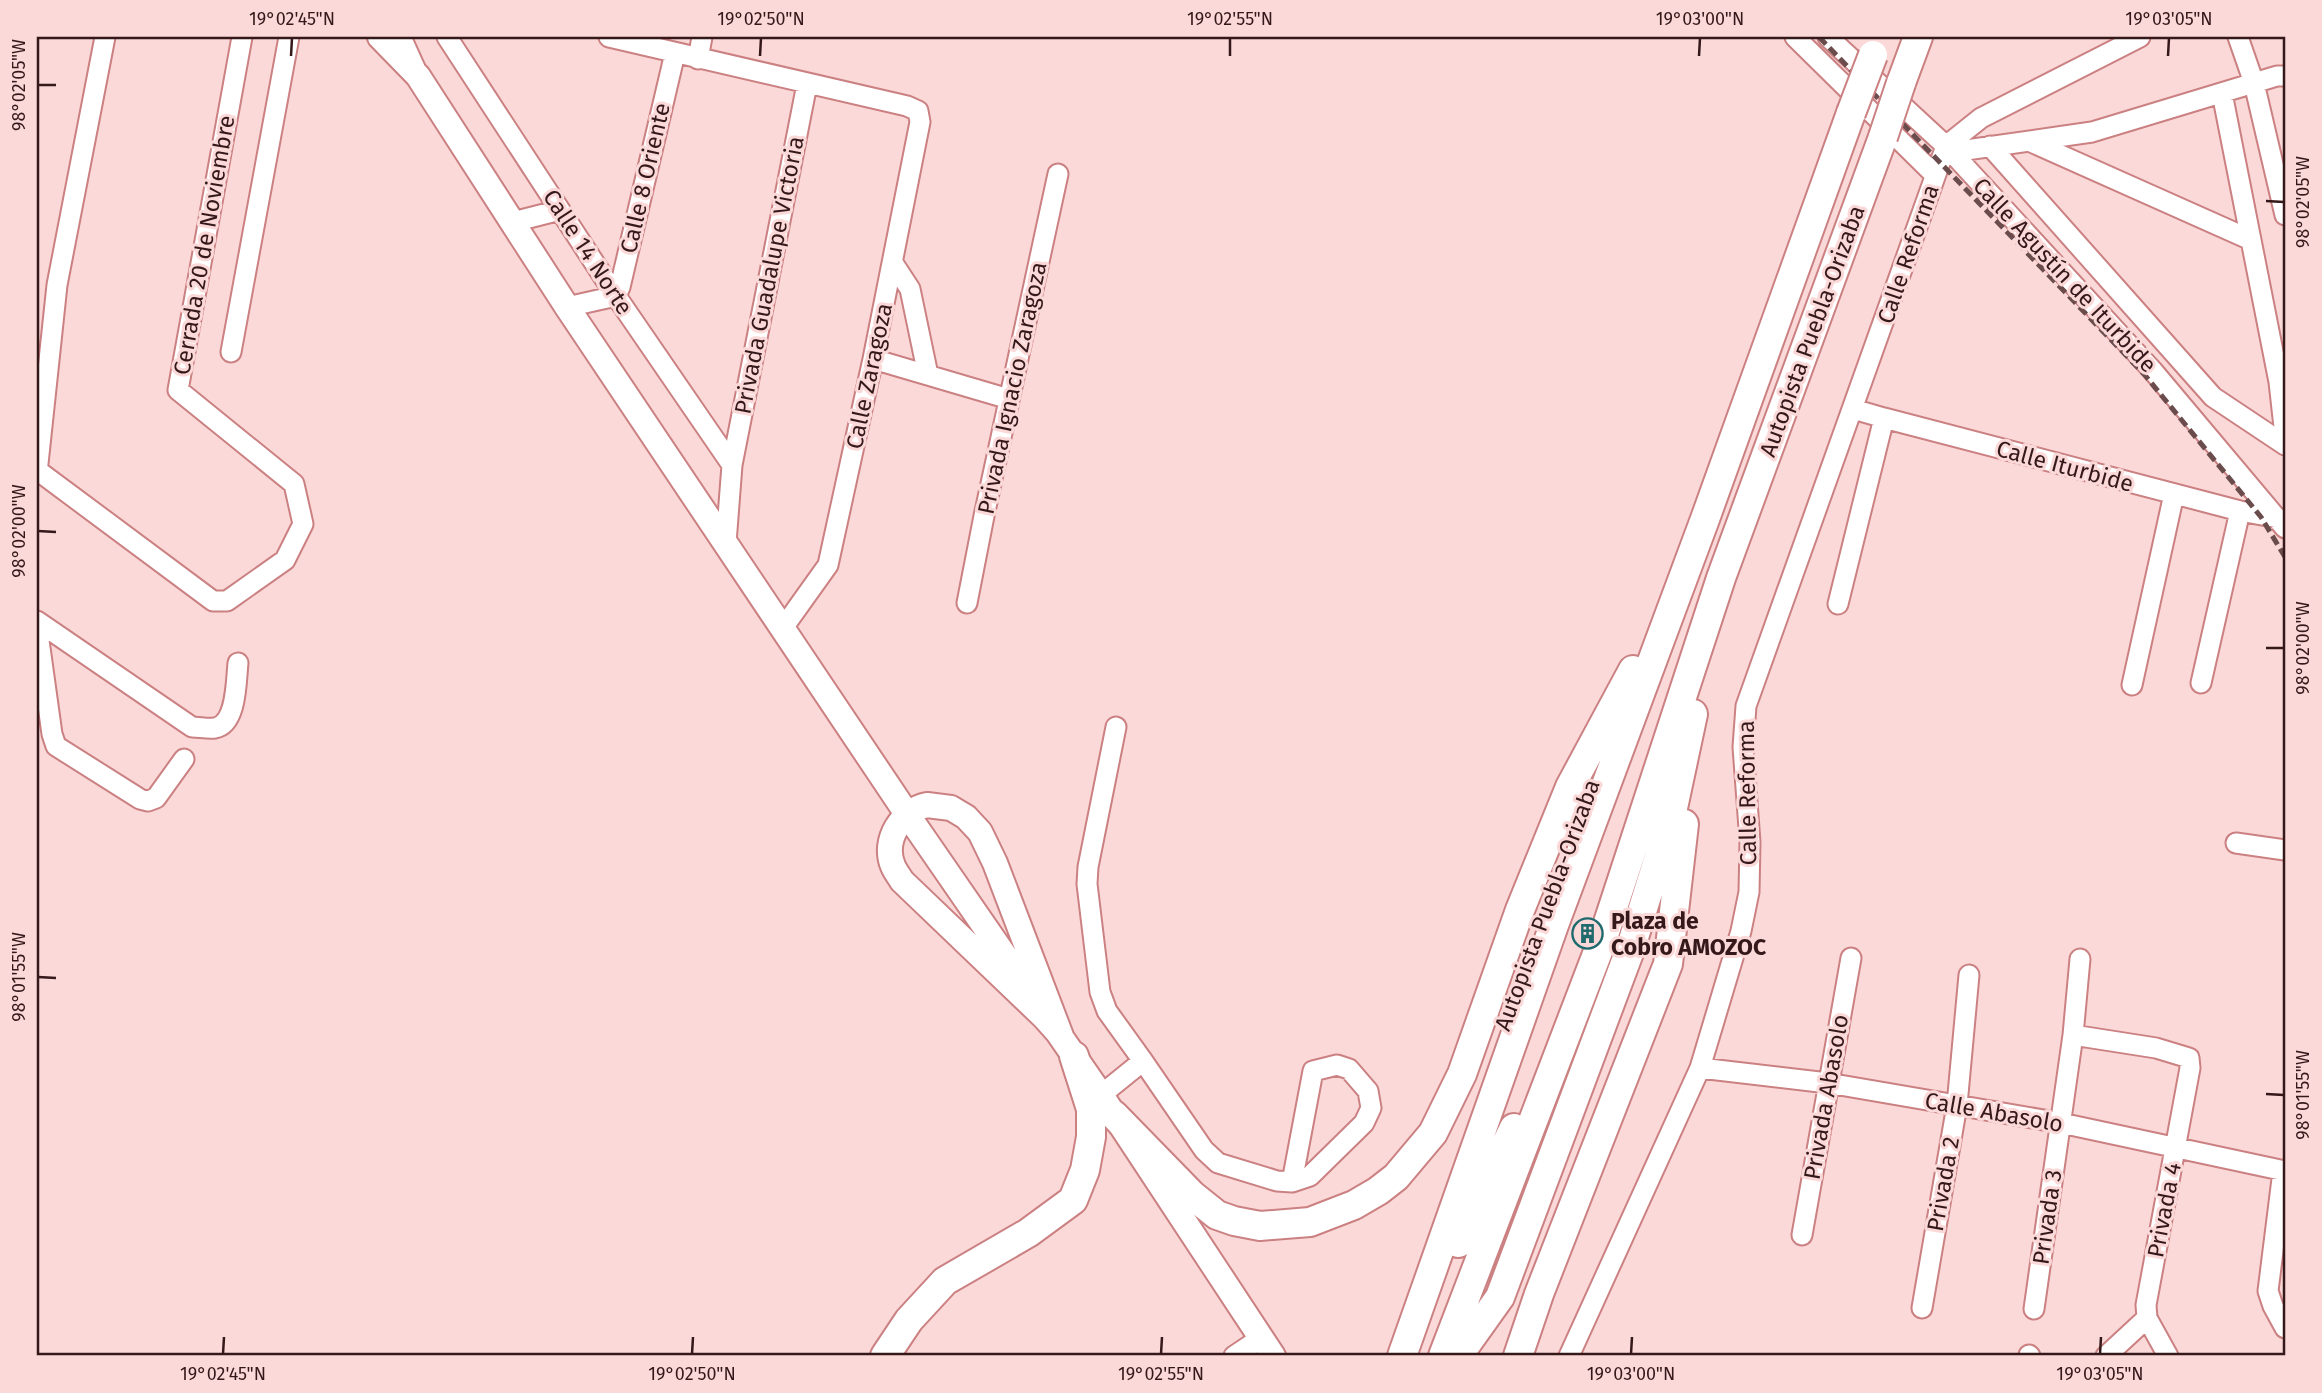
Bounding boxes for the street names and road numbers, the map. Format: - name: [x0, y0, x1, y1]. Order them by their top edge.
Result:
- street label: Calle 8 Oriente: [614, 100, 676, 256]
- street label: Cerrada 20 de Noviembre: [167, 113, 241, 377]
- street label: Privada Guadalupe Victoria: [728, 134, 810, 416]
- street label: Calle Agustín de Iturbide: [1967, 172, 2163, 378]
- street label: Calle Reforma: [1871, 181, 1945, 327]
- street label: Calle 14 Norte: [537, 184, 639, 320]
- street label: Autopista Puebla-Orizaba: [1753, 201, 1871, 461]
- street label: Privada Ignacio Zaragoza: [972, 259, 1052, 517]
- street label: Calle Zaragoza: [840, 300, 898, 452]
- street label: Calle Iturbide: [1993, 434, 2137, 498]
- street label: Calle Reforma: [1732, 720, 1762, 866]
- street label: Autopista Puebla-Orizaba: [1488, 775, 1606, 1035]
- street label: Privada Abasolo: [1798, 1012, 1854, 1182]
- street label: Calle Abasolo: [1923, 1086, 2065, 1138]
- street label: Privada 2: [1921, 1135, 1965, 1233]
- street label: Privada 4: [2141, 1160, 2187, 1260]
- street label: Privada 3: [2026, 1168, 2068, 1266]

